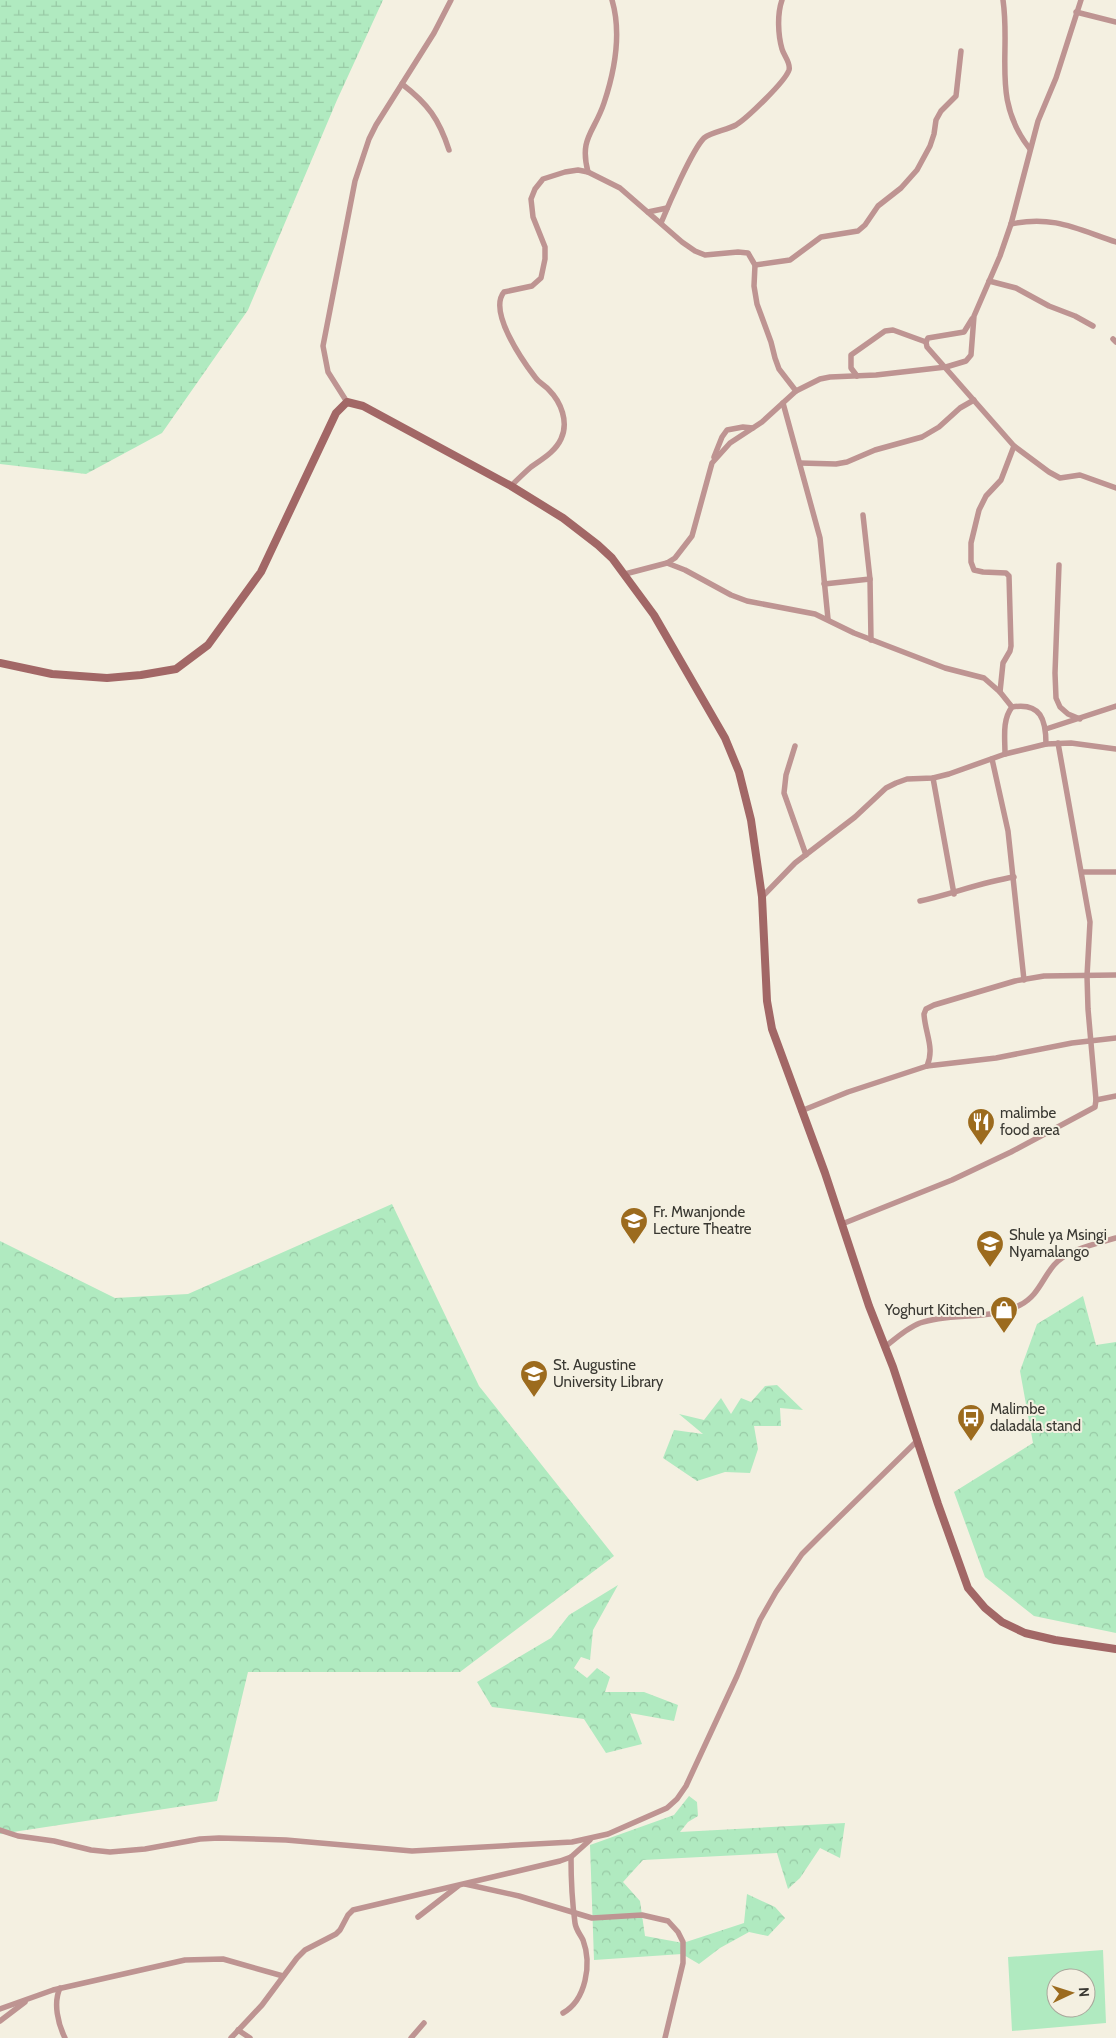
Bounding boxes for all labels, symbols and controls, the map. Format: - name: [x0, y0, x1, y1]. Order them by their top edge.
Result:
- place label: malimbe food area: [1000, 1104, 1060, 1139]
- restaurant icon: malimbe food area: [966, 1107, 996, 1146]
- place label: Fr. Mwanjonde Lecture Theatre: [653, 1203, 752, 1238]
- school or university icon: Fr. Mwanjonde Lecture Theatre: [619, 1206, 649, 1245]
- place label: Shule ya Msingi Nyamalango: [1009, 1226, 1107, 1261]
- school or university icon: Shule ya Msingi Nyamalango: [975, 1229, 1005, 1268]
- shop icon: Yoghurt Kitchen: [989, 1295, 1019, 1334]
- place label: Yoghurt Kitchen: [884, 1301, 985, 1319]
- place label: St. Augustine University Library: [553, 1356, 664, 1391]
- school or university icon: St. Augustine University Library: [519, 1359, 549, 1398]
- place label: Malimbe daladala stand: [990, 1400, 1081, 1435]
- bus stop icon: Malimbe daladala stand: [956, 1403, 986, 1442]
- north arrow: [1046, 1968, 1096, 2018]
- text: N: [1075, 1987, 1093, 1998]

